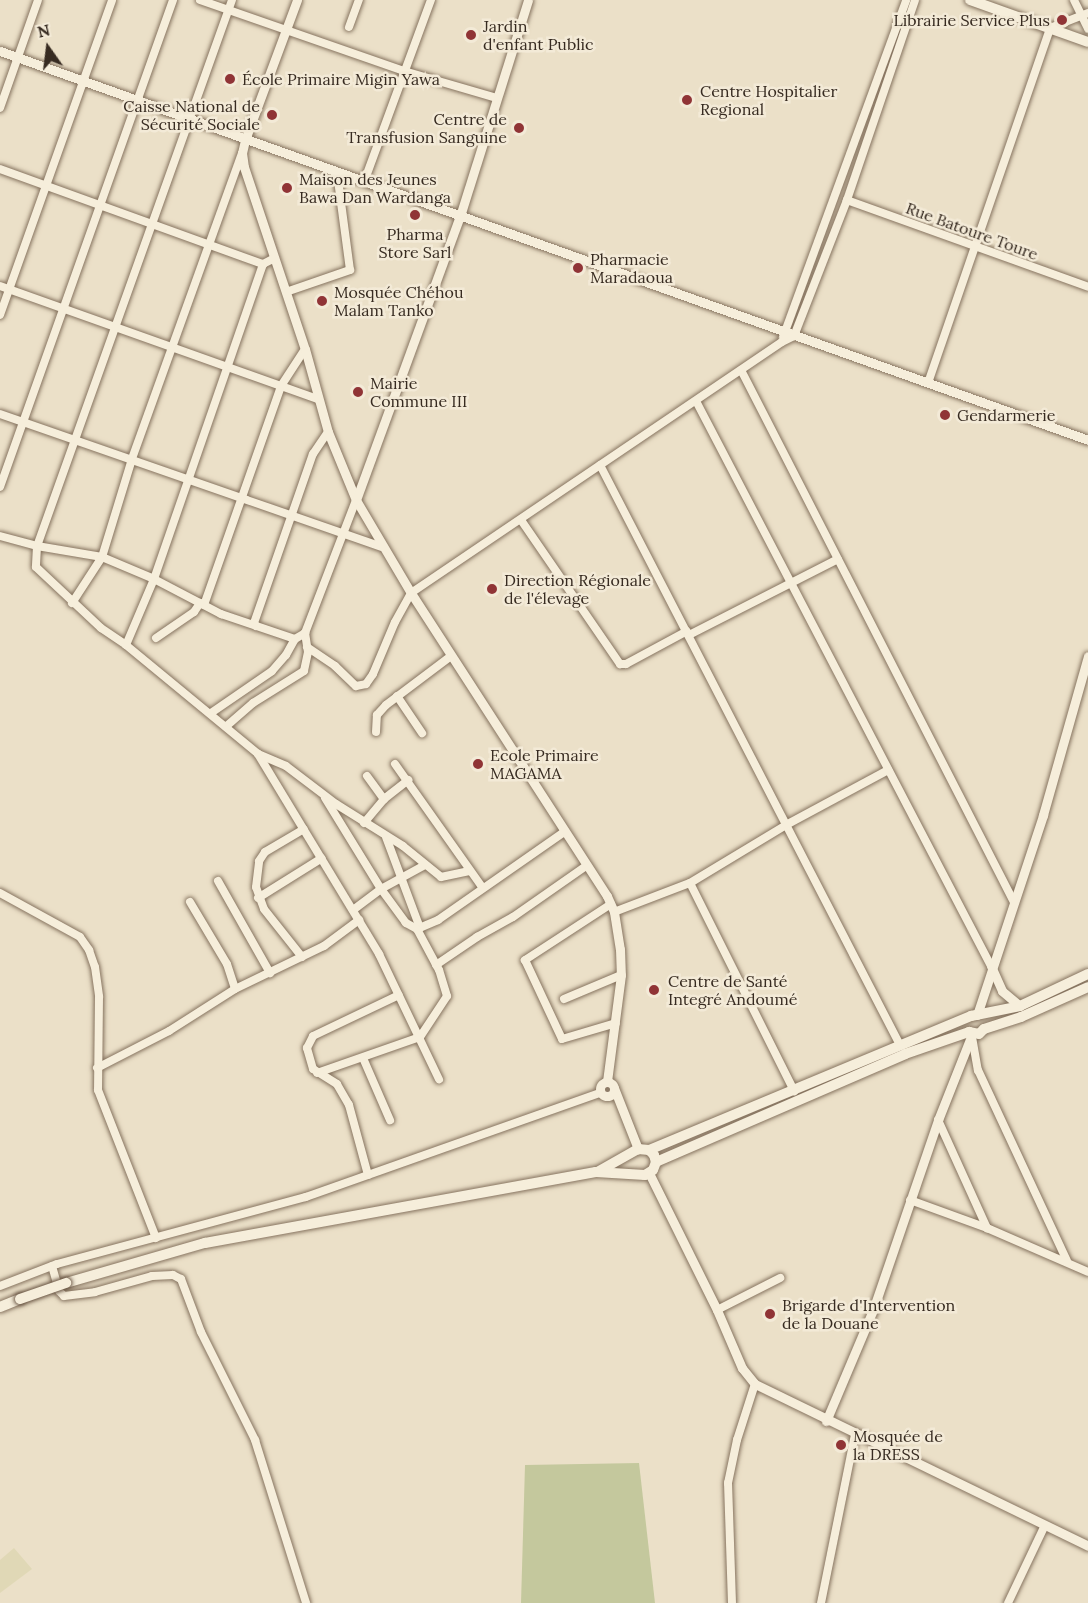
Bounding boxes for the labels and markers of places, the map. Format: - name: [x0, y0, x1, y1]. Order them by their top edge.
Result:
- place label: Librairie Service Plus: [893, 10, 1050, 30]
- marker: Librairie Service Plus: [1055, 13, 1069, 27]
- place label: Jardin d'enfant Public: [483, 16, 594, 54]
- marker: Jardin d'enfant Public: [464, 28, 478, 42]
- place label: École Primaire Migin Yawa: [242, 69, 440, 89]
- marker: École Primaire Migin Yawa: [223, 72, 237, 86]
- place label: Centre Hospitalier Regional: [700, 81, 837, 119]
- marker: Centre Hospitalier Regional: [678, 91, 696, 109]
- place label: Caisse National de Sécurité Sociale: [123, 96, 260, 134]
- marker: Caisse National de Sécurité Sociale: [265, 108, 279, 122]
- place label: Centre de Transfusion Sanguine: [346, 109, 507, 147]
- marker: Centre de Transfusion Sanguine: [512, 121, 526, 135]
- place label: Maison des Jeunes Bawa Dan Wardanga: [299, 169, 451, 207]
- marker: Maison des Jeunes Bawa Dan Wardanga: [280, 181, 294, 195]
- marker: Pharma Store Sarl: [408, 208, 422, 222]
- place label: Pharma Store Sarl: [379, 224, 451, 262]
- place label: Pharmacie Maradaoua: [590, 249, 673, 287]
- marker: Pharmacie Maradaoua: [571, 261, 585, 275]
- place label: Mosquée Chéhou Malam Tanko: [334, 282, 464, 320]
- marker: Mosquée Chéhou Malam Tanko: [315, 294, 329, 308]
- place label: Mairie Commune III: [370, 373, 467, 411]
- marker: Mairie Commune III: [351, 385, 365, 399]
- place label: Gendarmerie: [957, 405, 1055, 425]
- marker: Gendarmerie: [938, 408, 952, 422]
- place label: Direction Régionale de l'élevage: [504, 570, 651, 608]
- marker: Direction Régionale de l'élevage: [485, 582, 499, 596]
- place label: Ecole Primaire MAGAMA: [490, 745, 599, 783]
- marker: Ecole Primaire MAGAMA: [471, 757, 485, 771]
- place label: Centre de Santé Integré Andoumé: [668, 971, 797, 1009]
- marker: Centre de Santé Integré Andoumé: [645, 981, 663, 999]
- place label: Brigarde d'Intervention de la Douane: [782, 1295, 955, 1333]
- marker: Brigarde d'Intervention de la Douane: [763, 1307, 777, 1321]
- place label: Mosquée de la DRESS: [853, 1426, 943, 1464]
- marker: Mosquée de la DRESS: [834, 1438, 848, 1452]

